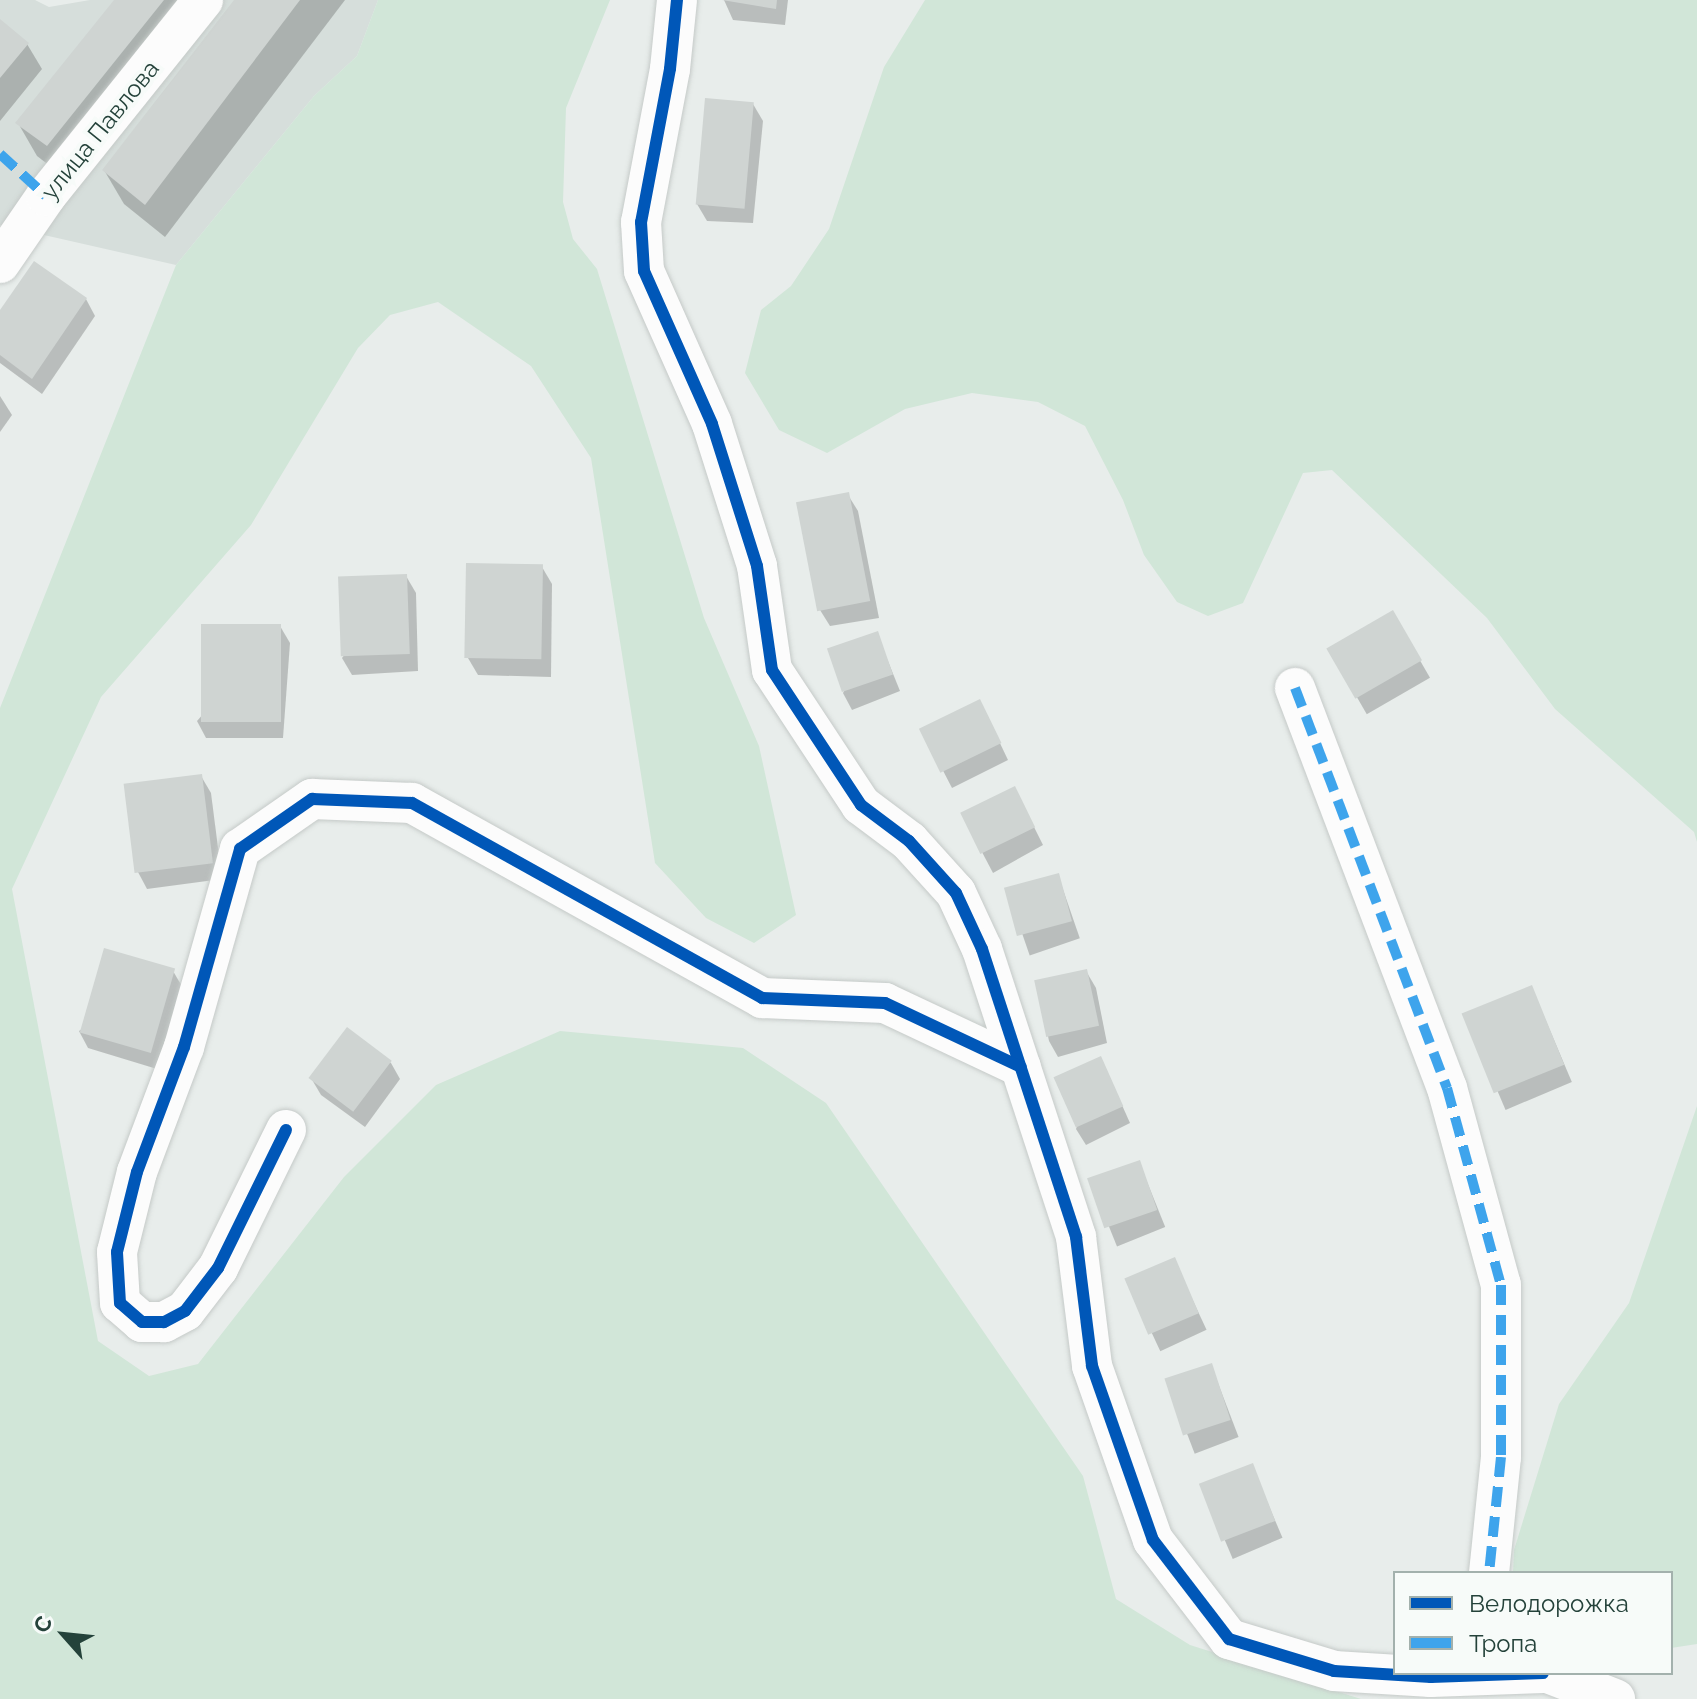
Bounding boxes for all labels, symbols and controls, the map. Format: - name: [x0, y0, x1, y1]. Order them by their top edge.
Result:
- street label: улица Павлова: [35, 55, 165, 205]
- legend: [1393, 1571, 1673, 1675]
- text: Велодорожка: [1469, 1589, 1629, 1618]
- north arrow: [24, 1595, 104, 1675]
- text: С: [28, 1611, 58, 1637]
- text: Тропа: [1469, 1629, 1537, 1658]

